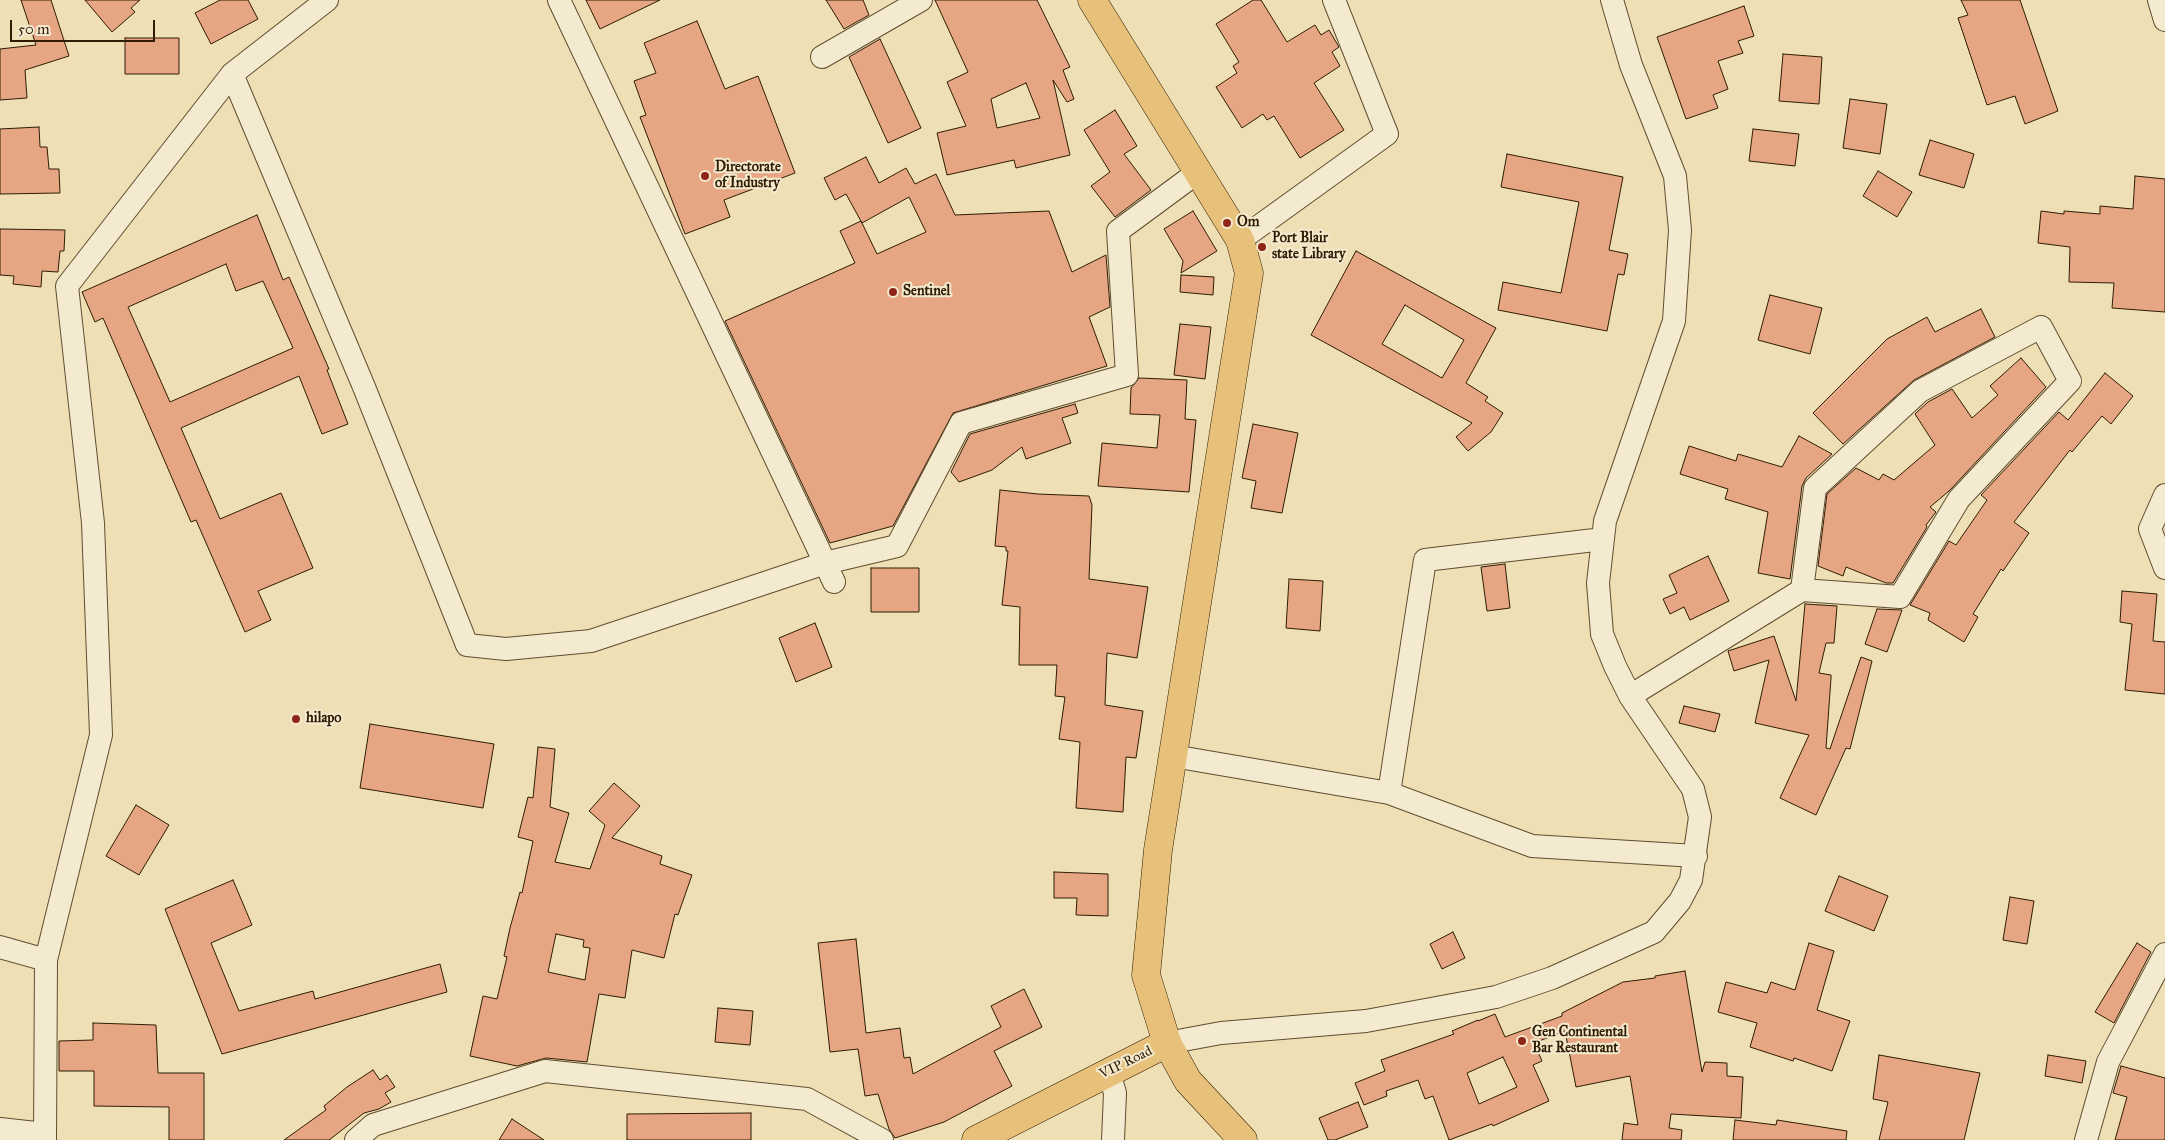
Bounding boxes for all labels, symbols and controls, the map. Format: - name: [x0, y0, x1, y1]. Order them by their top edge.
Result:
- scale bar: [12, 10, 158, 42]
- text: 50 m: [18, 20, 50, 38]
- place label: Directorate of Industry: [715, 160, 781, 192]
- marker: Directorate of Industry: [699, 170, 711, 182]
- place label: Om: [1237, 215, 1259, 231]
- marker: Om: [1221, 217, 1233, 229]
- place label: Port Blair state Library: [1272, 231, 1346, 264]
- marker: Port Blair state Library: [1256, 241, 1268, 253]
- place label: Sentinel: [903, 284, 950, 300]
- marker: Sentinel: [887, 286, 899, 298]
- place label: hilapo: [306, 711, 341, 727]
- marker: hilapo: [290, 713, 302, 725]
- place label: Gen Continental Bar Restaurant: [1532, 1025, 1627, 1058]
- marker: Gen Continental Bar Restaurant: [1516, 1035, 1528, 1047]
- street label: VIP Road: [1097, 1043, 1155, 1083]

